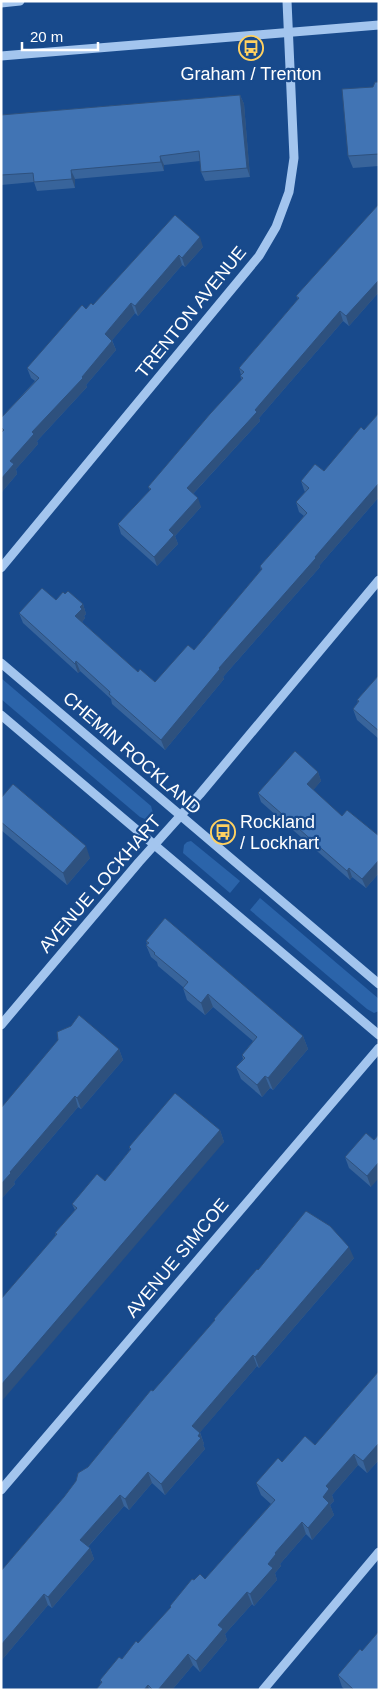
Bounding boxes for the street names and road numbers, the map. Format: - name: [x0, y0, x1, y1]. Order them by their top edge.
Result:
- street label: TRENTON AVENUE: [132, 242, 250, 382]
- street label: CHEMIN ROCKLAND: [59, 688, 205, 818]
- street label: AVENUE LOCKHART: [35, 811, 165, 957]
- street label: AVENUE SIMCOE: [122, 1195, 232, 1321]

